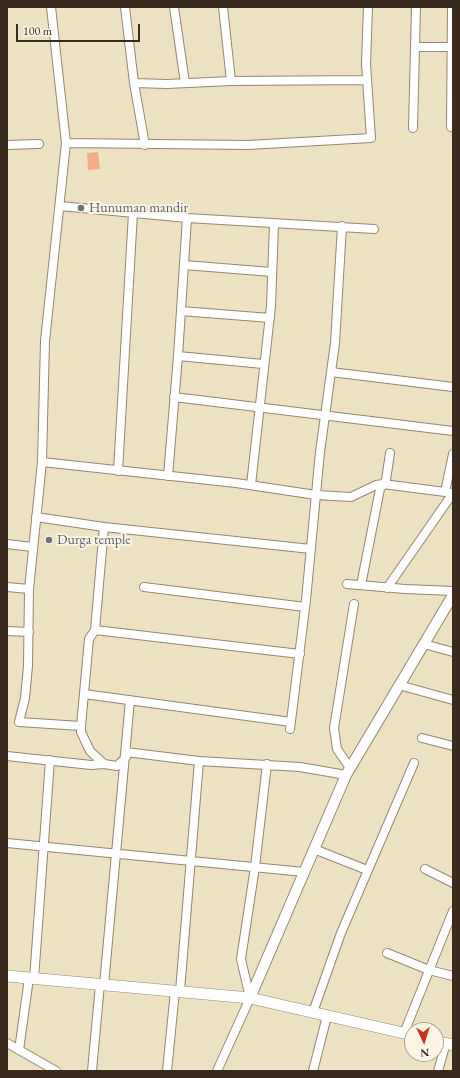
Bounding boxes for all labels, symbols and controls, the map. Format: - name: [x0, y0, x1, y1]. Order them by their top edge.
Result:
- scale bar: [18, 16, 142, 42]
- text: 100 m: [23, 23, 52, 39]
- place label: Hunuman mandir: [89, 200, 188, 216]
- marker: Hunuman mandir: [76, 203, 86, 213]
- place label: Durga temple: [57, 532, 131, 548]
- marker: Durga temple: [44, 535, 54, 545]
- north arrow: [404, 1022, 444, 1062]
- text: N: [420, 1046, 430, 1060]

